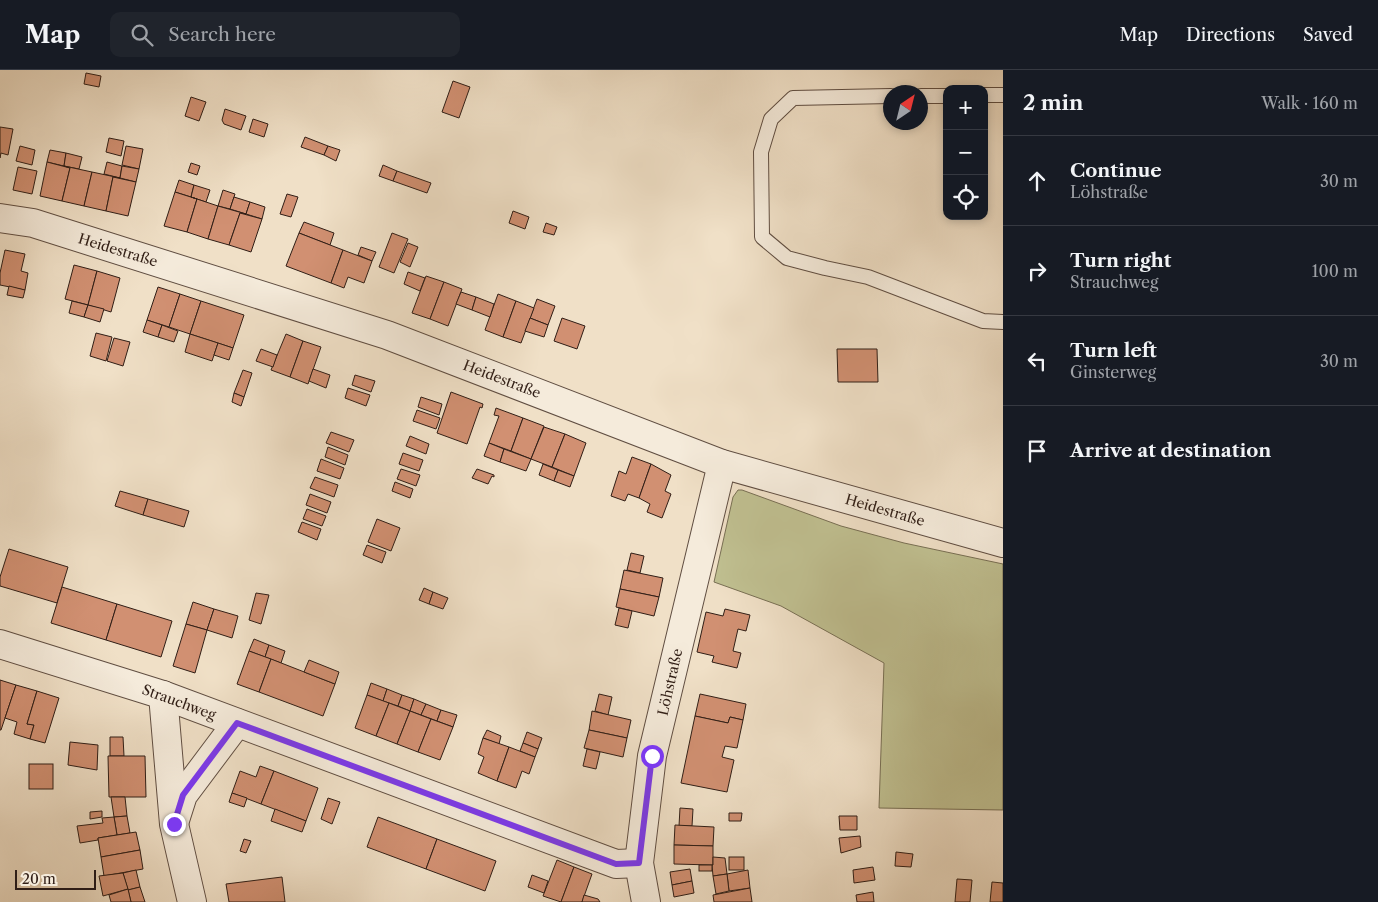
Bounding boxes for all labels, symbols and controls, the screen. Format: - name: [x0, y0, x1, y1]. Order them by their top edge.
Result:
- search box: [110, 12, 460, 57]
- text: Map: [25, 20, 80, 49]
- icon: search: [128, 21, 156, 49]
- text: Search here: [168, 23, 276, 46]
- text: Map: [1119, 24, 1158, 46]
- text: Directions: [1186, 24, 1275, 46]
- text: Saved: [1303, 24, 1353, 46]
- north arrow: [883, 85, 928, 130]
- map controls: [943, 85, 988, 220]
- button: +: [943, 85, 988, 130]
- text: 2 min: [1023, 90, 1083, 115]
- text: Walk · 160 m: [1261, 93, 1358, 113]
- button: −: [943, 130, 988, 175]
- text: Continue: [1070, 159, 1162, 182]
- icon: ahead: [1023, 167, 1051, 195]
- text: 30 m: [1320, 171, 1358, 191]
- button: locate: [943, 175, 988, 220]
- text: Löhstraße: [1070, 182, 1148, 202]
- street label: Heidestraße: [76, 229, 160, 271]
- text: Turn right: [1070, 249, 1171, 272]
- icon: right: [1023, 257, 1051, 285]
- text: 100 m: [1312, 261, 1358, 281]
- text: Strauchweg: [1070, 272, 1158, 292]
- text: Turn left: [1070, 339, 1157, 362]
- icon: left: [1023, 347, 1051, 375]
- text: 30 m: [1320, 351, 1358, 371]
- street label: Heidestraße: [461, 356, 544, 402]
- text: Ginsterweg: [1070, 362, 1156, 382]
- icon: arrive: [1023, 437, 1051, 465]
- text: Arrive at destination: [1070, 439, 1271, 462]
- street label: Heidestraße: [843, 490, 927, 530]
- street label: Löhstraße: [654, 647, 686, 717]
- street label: Strauchweg: [140, 680, 219, 724]
- route start: [641, 745, 664, 768]
- route end: [163, 813, 186, 836]
- scale bar: [15, 867, 96, 890]
- text: 20 m: [22, 870, 56, 888]

